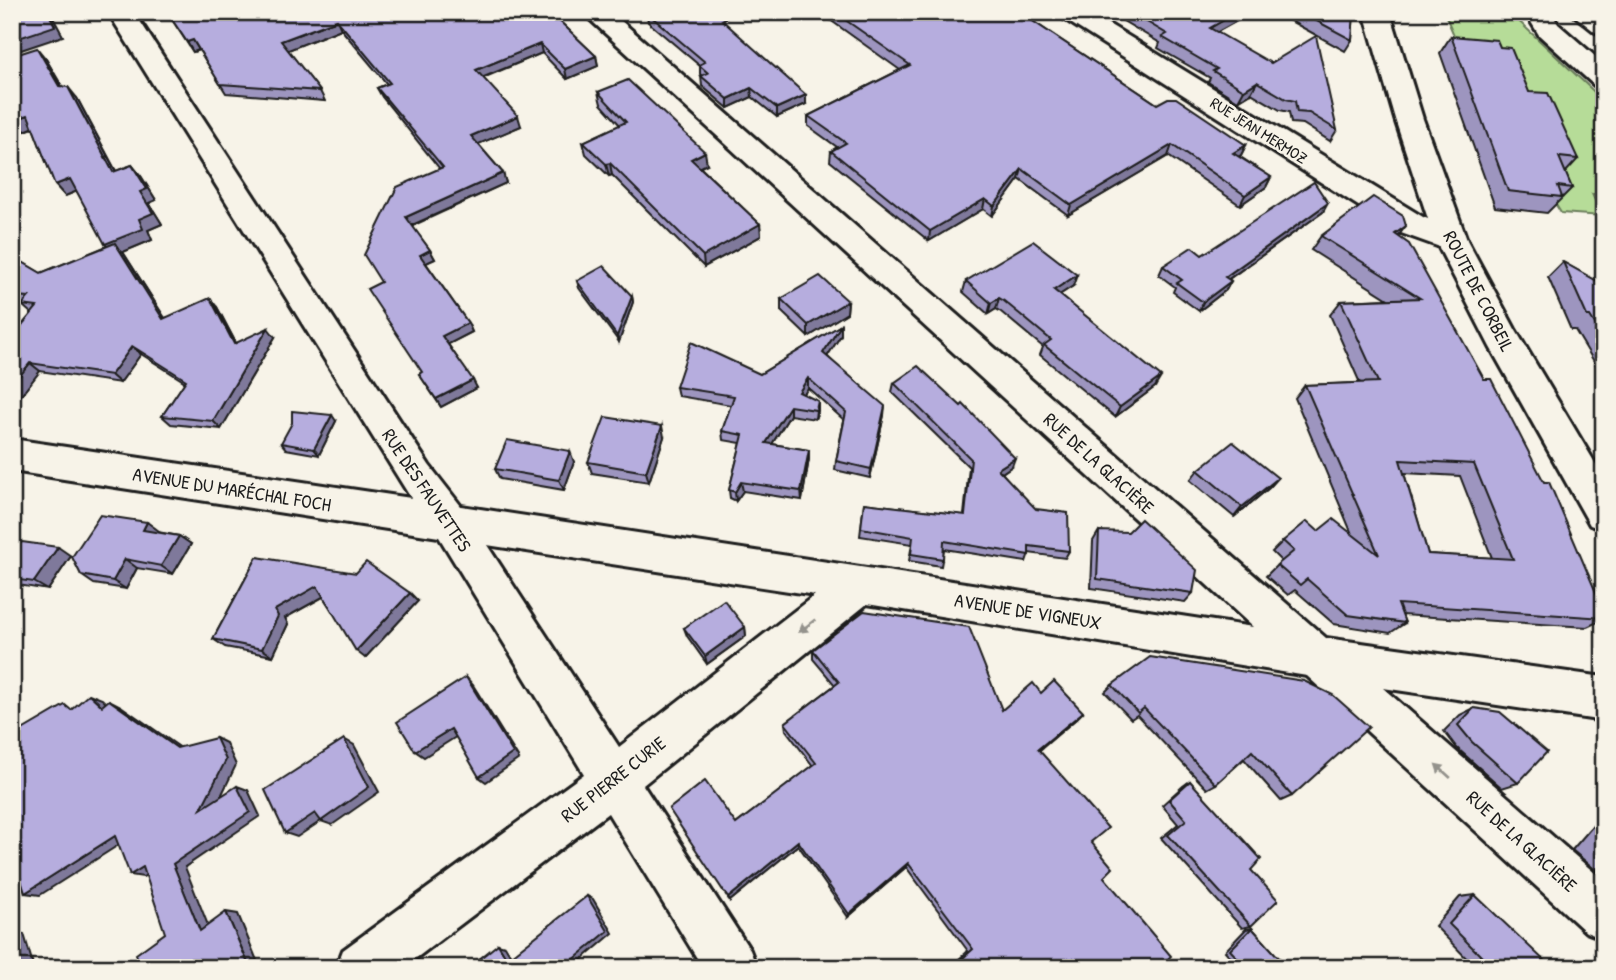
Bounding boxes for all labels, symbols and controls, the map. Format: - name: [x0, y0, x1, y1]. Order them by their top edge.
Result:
- street label: RUE JEAN MERMOZ: [1206, 91, 1312, 169]
- street label: ROUTE DE CORBEIL: [1437, 226, 1521, 356]
- street label: RUE DE LA GLACIÈRE: [1038, 406, 1160, 520]
- street label: RUE DES FAUVETTES: [376, 423, 478, 557]
- street label: AVENUE DU MARÉCHAL FOCH: [131, 461, 333, 518]
- street label: AVENUE DE VIGNEUX: [953, 587, 1103, 635]
- one-way arrow: [799, 619, 817, 634]
- street label: RUE PIERRE CURIE: [555, 730, 671, 828]
- one-way arrow: [1434, 763, 1452, 779]
- street label: RUE DE LA GLACIÈRE: [1461, 784, 1583, 898]

